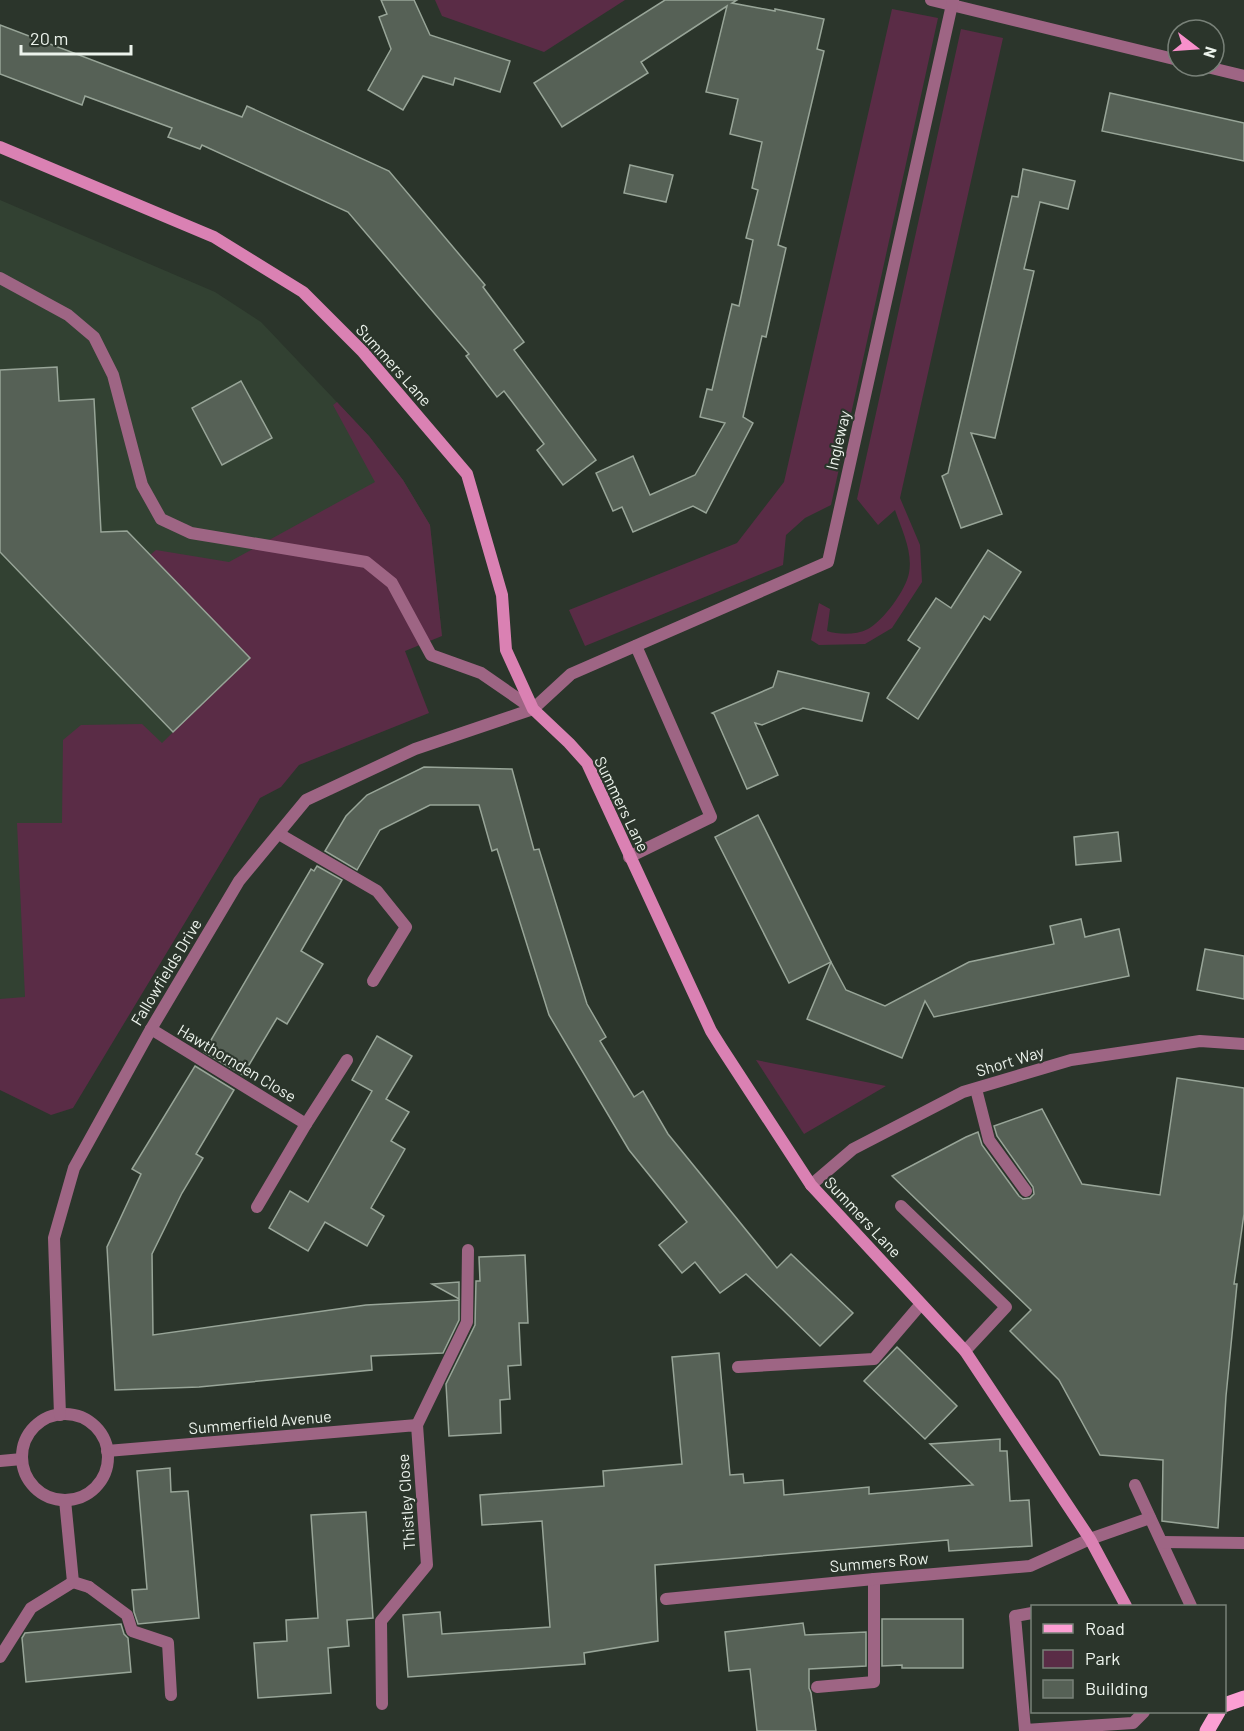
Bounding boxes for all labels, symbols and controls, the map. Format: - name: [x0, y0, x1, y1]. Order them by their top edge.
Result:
- scale bar: [21, 18, 130, 56]
- north arrow: [1166, 18, 1226, 78]
- text: 20 m: [30, 27, 68, 49]
- text: N: [1200, 45, 1221, 60]
- street label: Summers Lane: [353, 320, 436, 410]
- street label: Ingleway: [821, 408, 854, 471]
- street label: Summers Lane: [591, 753, 654, 855]
- street label: Fallowfields Drive: [126, 915, 205, 1029]
- street label: Hawthornden Close: [175, 1020, 300, 1105]
- street label: Short Way: [973, 1041, 1047, 1080]
- street label: Summers Lane: [821, 1172, 906, 1261]
- street label: Summerfield Avenue: [188, 1406, 332, 1437]
- street label: Thistley Close: [393, 1453, 418, 1551]
- street label: Summers Row: [829, 1548, 930, 1575]
- legend: [1031, 1605, 1226, 1713]
- text: Road: [1085, 1617, 1125, 1639]
- text: Park: [1085, 1647, 1120, 1669]
- text: Building: [1085, 1677, 1148, 1699]

